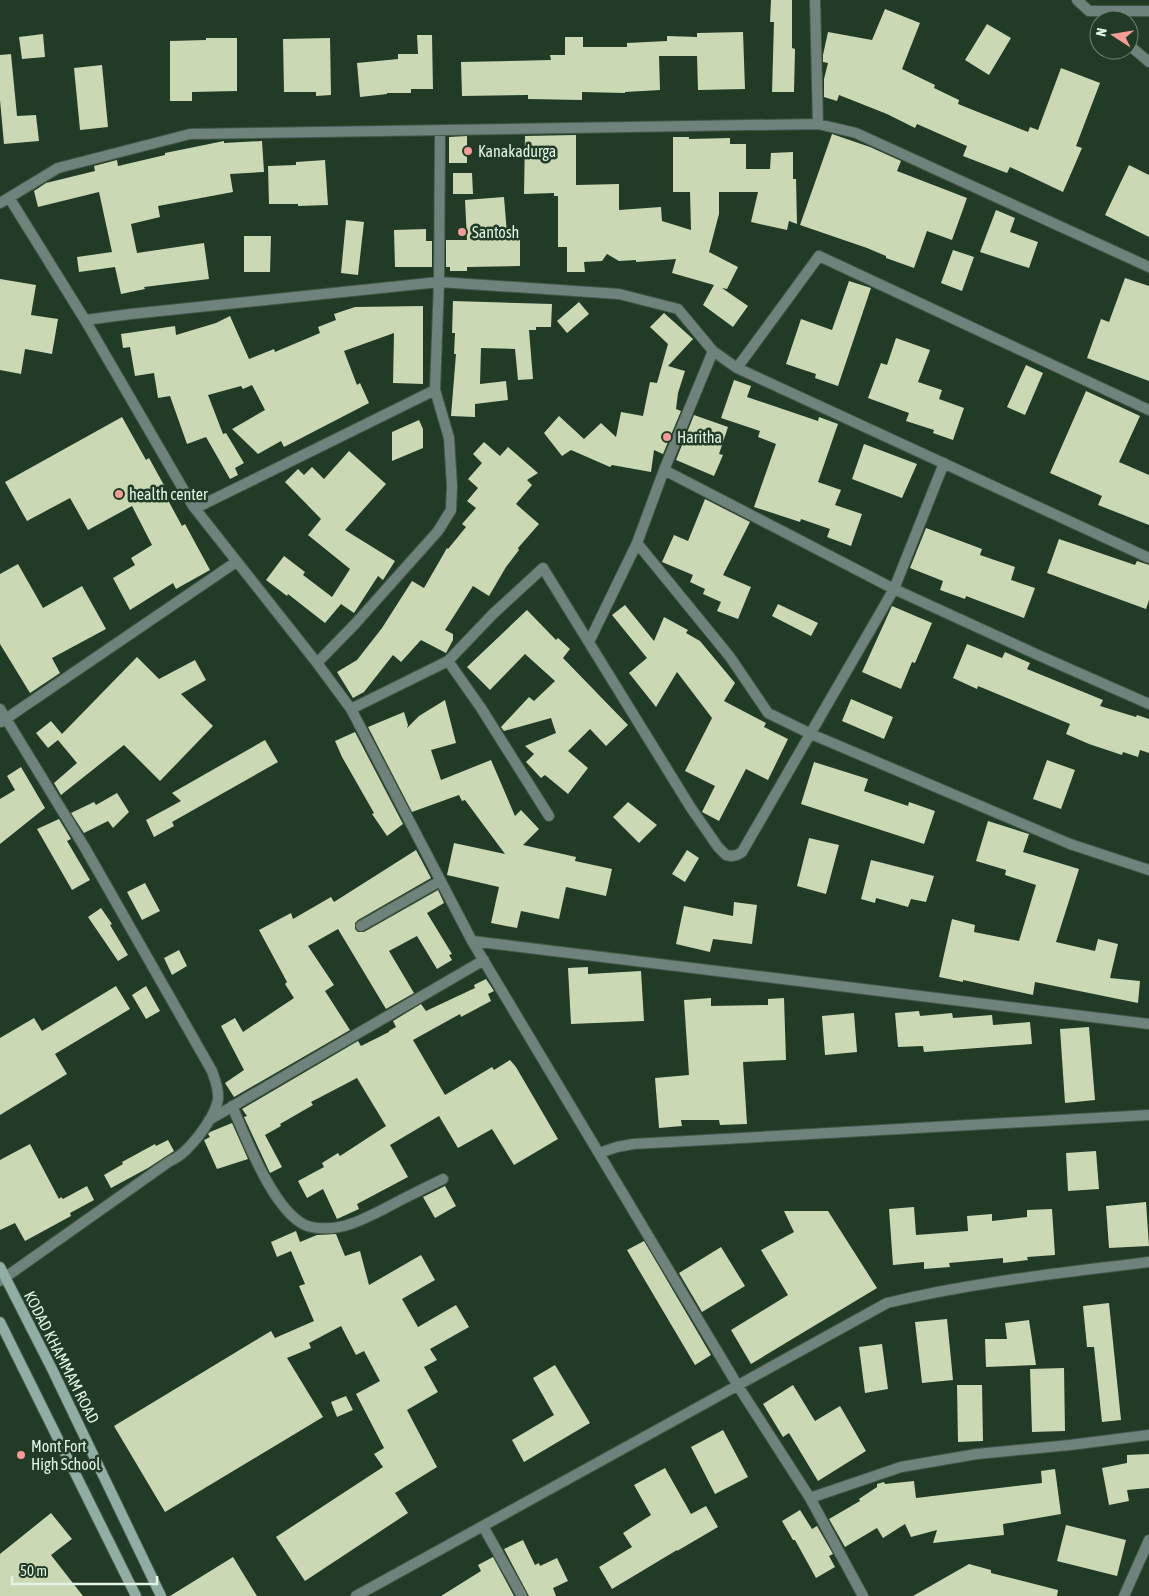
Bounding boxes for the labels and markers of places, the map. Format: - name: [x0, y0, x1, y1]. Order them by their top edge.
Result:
- place label: Kanakadurga: [478, 142, 556, 161]
- marker: Kanakadurga: [462, 145, 474, 157]
- place label: Santosh: [472, 223, 519, 241]
- marker: Santosh: [456, 226, 468, 238]
- place label: Haritha: [677, 428, 722, 446]
- marker: Haritha: [661, 431, 673, 443]
- place label: health center: [129, 485, 208, 503]
- marker: health center: [113, 488, 125, 500]
- place label: Mont Fort High School: [31, 1437, 101, 1474]
- marker: Mont Fort High School: [15, 1449, 27, 1461]

